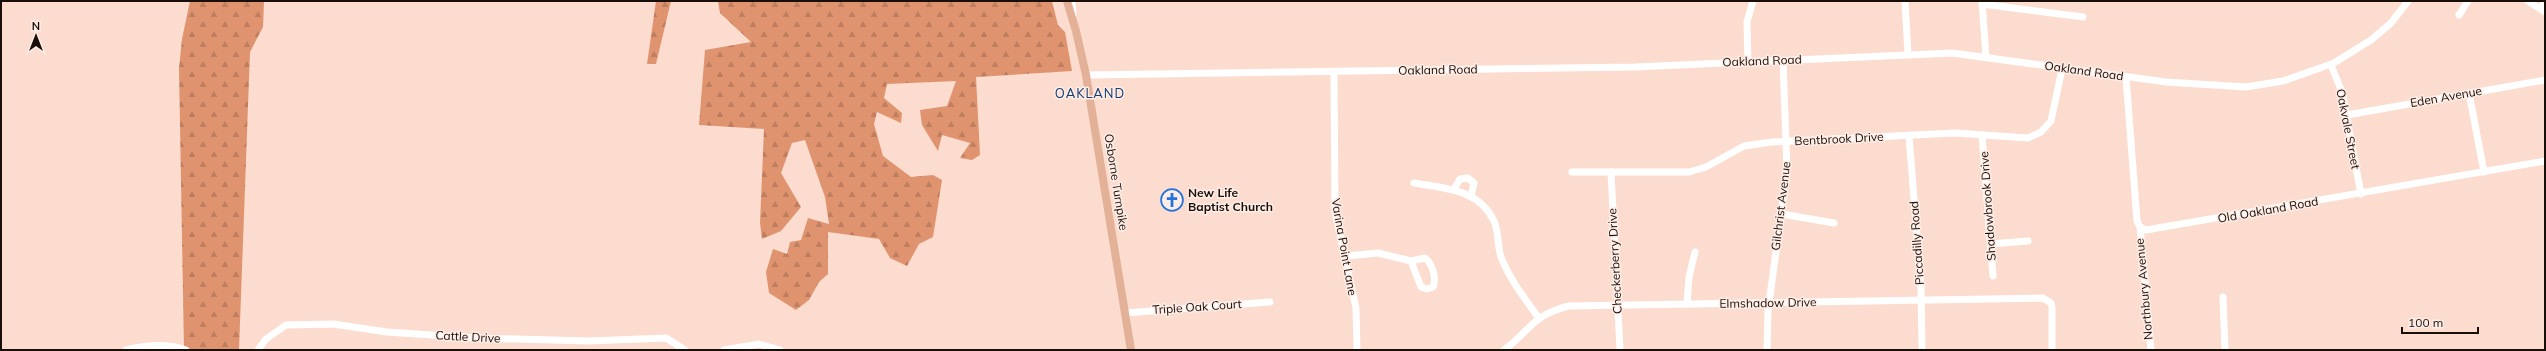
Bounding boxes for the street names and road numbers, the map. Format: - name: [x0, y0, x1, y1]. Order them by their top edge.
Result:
- street label: Oakland Road: [1722, 52, 1802, 69]
- street label: Oakland Road: [2044, 58, 2124, 83]
- street label: Oakland Road: [1398, 61, 1478, 78]
- street label: Eden Avenue: [2409, 83, 2483, 110]
- street label: Oakvale Street: [2333, 87, 2364, 170]
- street label: Bentbrook Drive: [1794, 129, 1884, 148]
- street label: Osborne Turnpike: [1101, 133, 1132, 231]
- street label: Shadowbrook Drive: [1976, 151, 1999, 261]
- street label: Gilchrist Avenue: [1768, 161, 1793, 251]
- street label: Old Oakland Road: [2216, 193, 2319, 226]
- street label: Varina Point Lane: [1329, 197, 1360, 297]
- street label: Piccadilly Road: [1906, 200, 1927, 286]
- street label: Checkerberry Drive: [1604, 208, 1625, 314]
- street label: Northbury Avenue: [2132, 238, 2155, 340]
- street label: Elmshadow Drive: [1719, 294, 1817, 311]
- street label: Triple Oak Court: [1152, 296, 1242, 317]
- street label: Cattle Drive: [435, 327, 501, 346]

